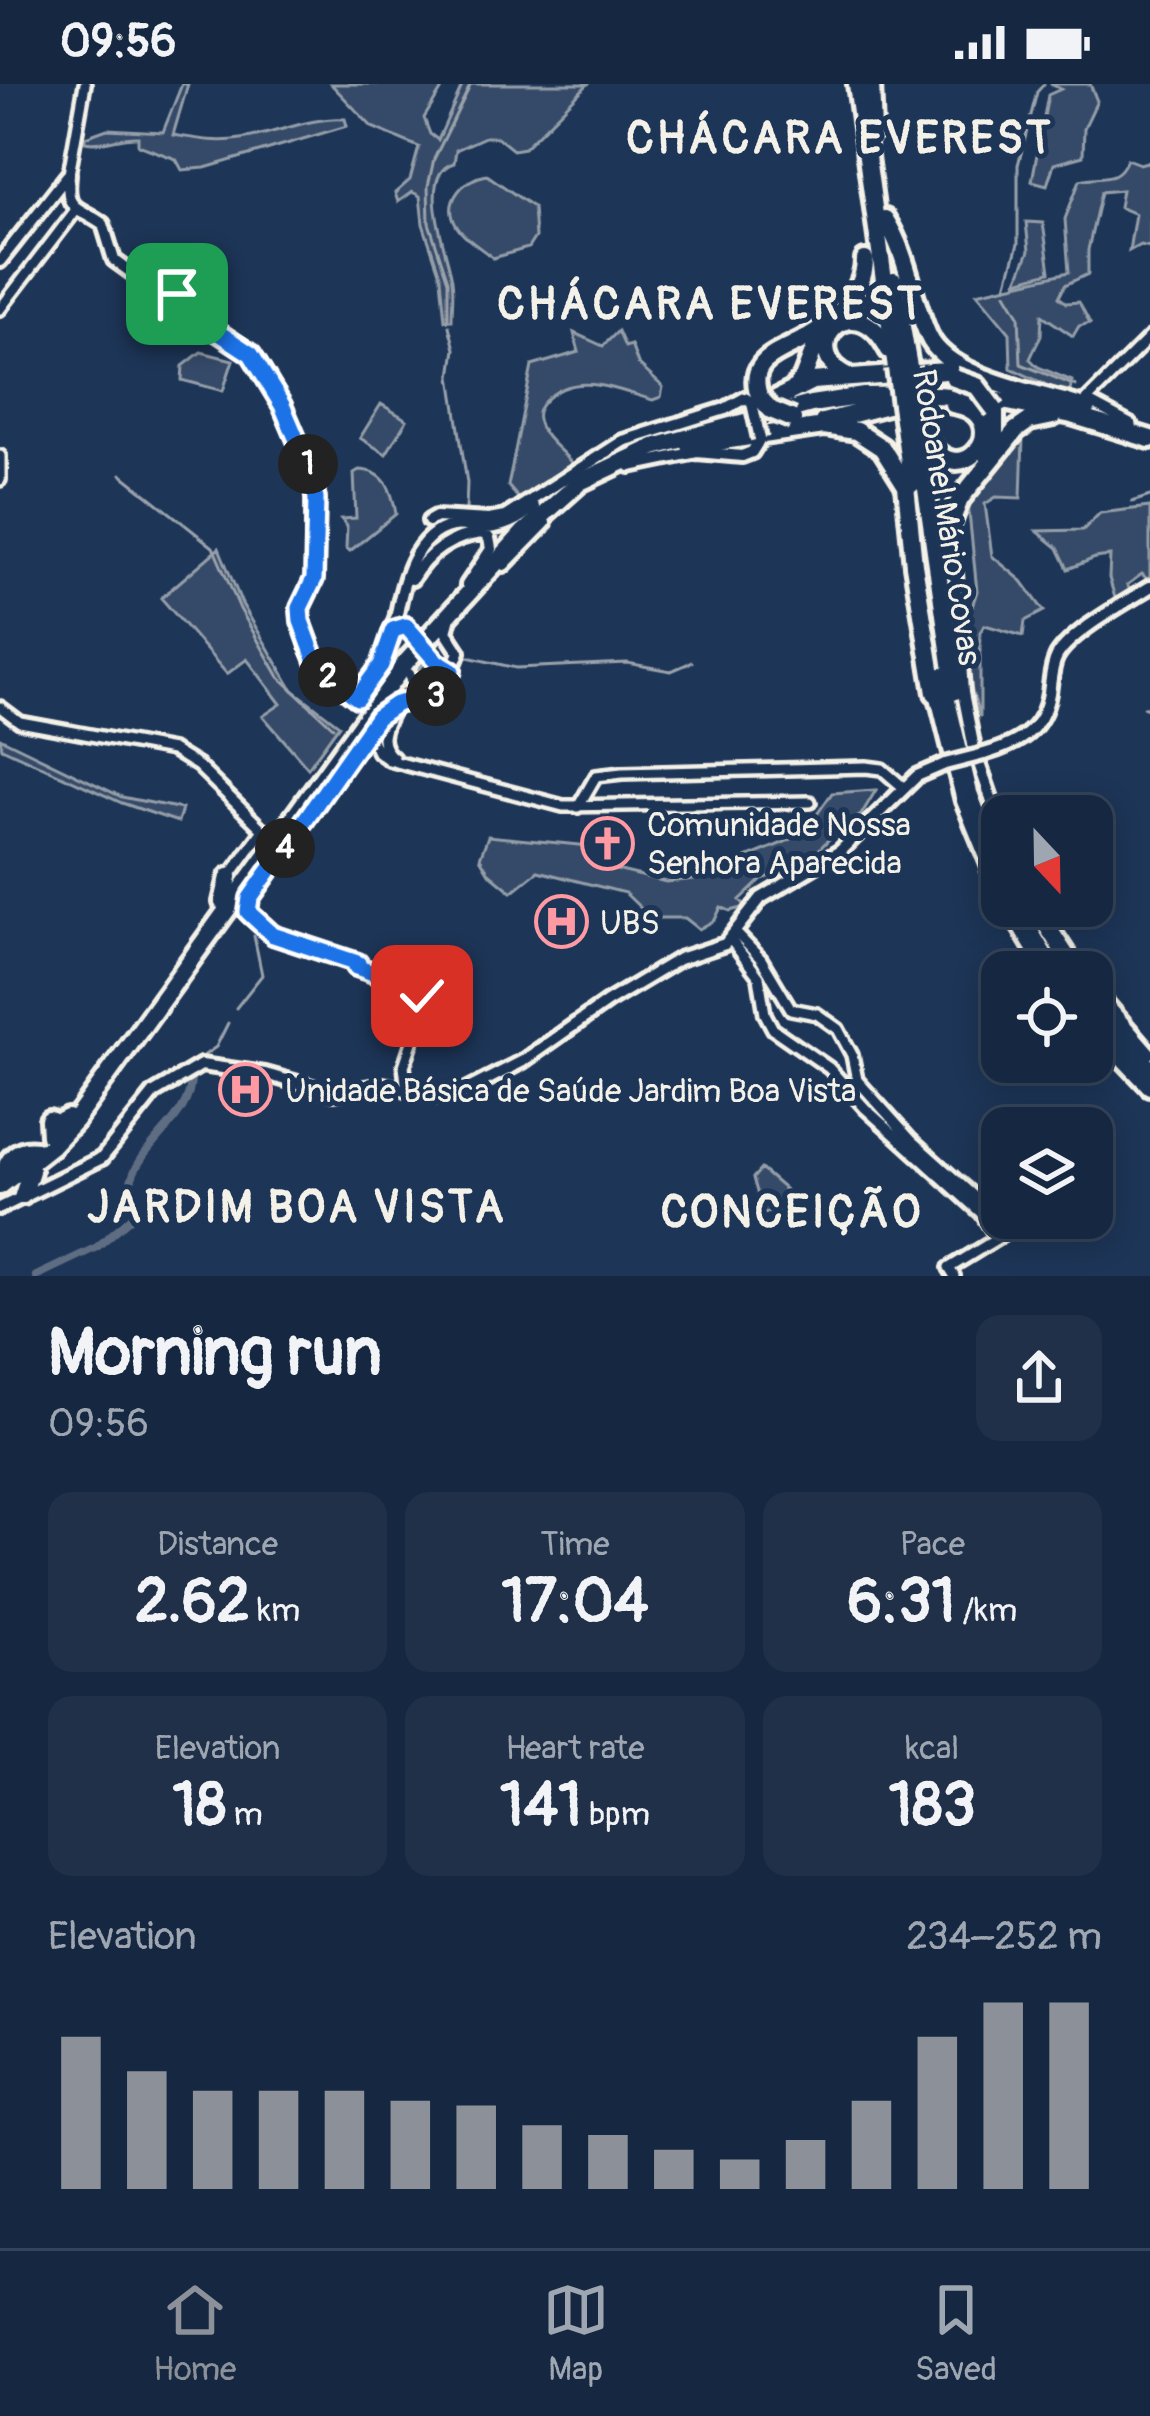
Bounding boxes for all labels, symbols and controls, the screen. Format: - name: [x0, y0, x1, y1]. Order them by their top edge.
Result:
- text: 09:56: [60, 14, 177, 70]
- district label: CHÁCARA EVEREST: [626, 110, 1054, 167]
- pin: [126, 243, 228, 345]
- icon: arrive: [144, 261, 210, 327]
- district label: CHÁCARA EVEREST: [497, 276, 925, 333]
- street label: Rodoanel Mário Covas: [903, 366, 990, 668]
- pin: 1: [278, 434, 338, 494]
- text: 1: [302, 443, 314, 484]
- pin: 2: [298, 647, 358, 707]
- text: 2: [319, 656, 337, 697]
- pin: 3: [406, 666, 466, 726]
- text: 3: [427, 675, 445, 716]
- north arrow: [981, 795, 1113, 927]
- map controls: [981, 795, 1113, 1239]
- place label: Comunidade Nossa Senhora Aparecida: [647, 805, 911, 884]
- church icon: Comunidade Nossa Senhora Aparecida: [580, 815, 636, 871]
- pin: 4: [255, 818, 315, 878]
- text: 4: [275, 827, 295, 868]
- hospital icon: UBS: [533, 894, 589, 950]
- place label: UBS: [600, 903, 660, 944]
- pin: [371, 945, 473, 1047]
- button: locate: [981, 951, 1113, 1083]
- icon: check: [389, 963, 455, 1029]
- hospital icon: Unidade Básica de Saúde Jardim Boa Vista: [218, 1062, 274, 1118]
- place label: Unidade Básica de Saúde Jardim Boa Vista: [285, 1071, 856, 1112]
- button: layers: [981, 1107, 1113, 1239]
- district label: JARDIM BOA VISTA: [87, 1180, 507, 1236]
- district label: CONCEIÇÃO: [661, 1185, 923, 1241]
- text: Morning run: [48, 1312, 382, 1395]
- button: share: [976, 1315, 1102, 1441]
- text: 09:56: [48, 1399, 149, 1448]
- text: Distance: [157, 1524, 278, 1565]
- text: Time: [541, 1524, 609, 1565]
- text: Pace: [900, 1524, 965, 1565]
- text: 2.62: [135, 1565, 250, 1640]
- text: 17:04: [501, 1565, 648, 1640]
- text: 6:31: [847, 1565, 955, 1640]
- text: km: [250, 1590, 300, 1631]
- text: /km: [955, 1590, 1017, 1631]
- text: Elevation: [155, 1728, 281, 1769]
- text: Heart rate: [505, 1728, 645, 1769]
- text: kcal: [905, 1728, 959, 1769]
- text: 18: [173, 1769, 226, 1844]
- text: 141: [500, 1769, 582, 1844]
- text: 183: [889, 1769, 976, 1844]
- text: m: [226, 1794, 263, 1835]
- text: bpm: [582, 1794, 650, 1835]
- text: Elevation: [48, 1912, 197, 1961]
- text: 234–252 m: [906, 1912, 1102, 1961]
- tab: Home: [153, 2277, 236, 2390]
- tab: Map: [543, 2277, 609, 2390]
- tab: Saved: [915, 2277, 997, 2390]

